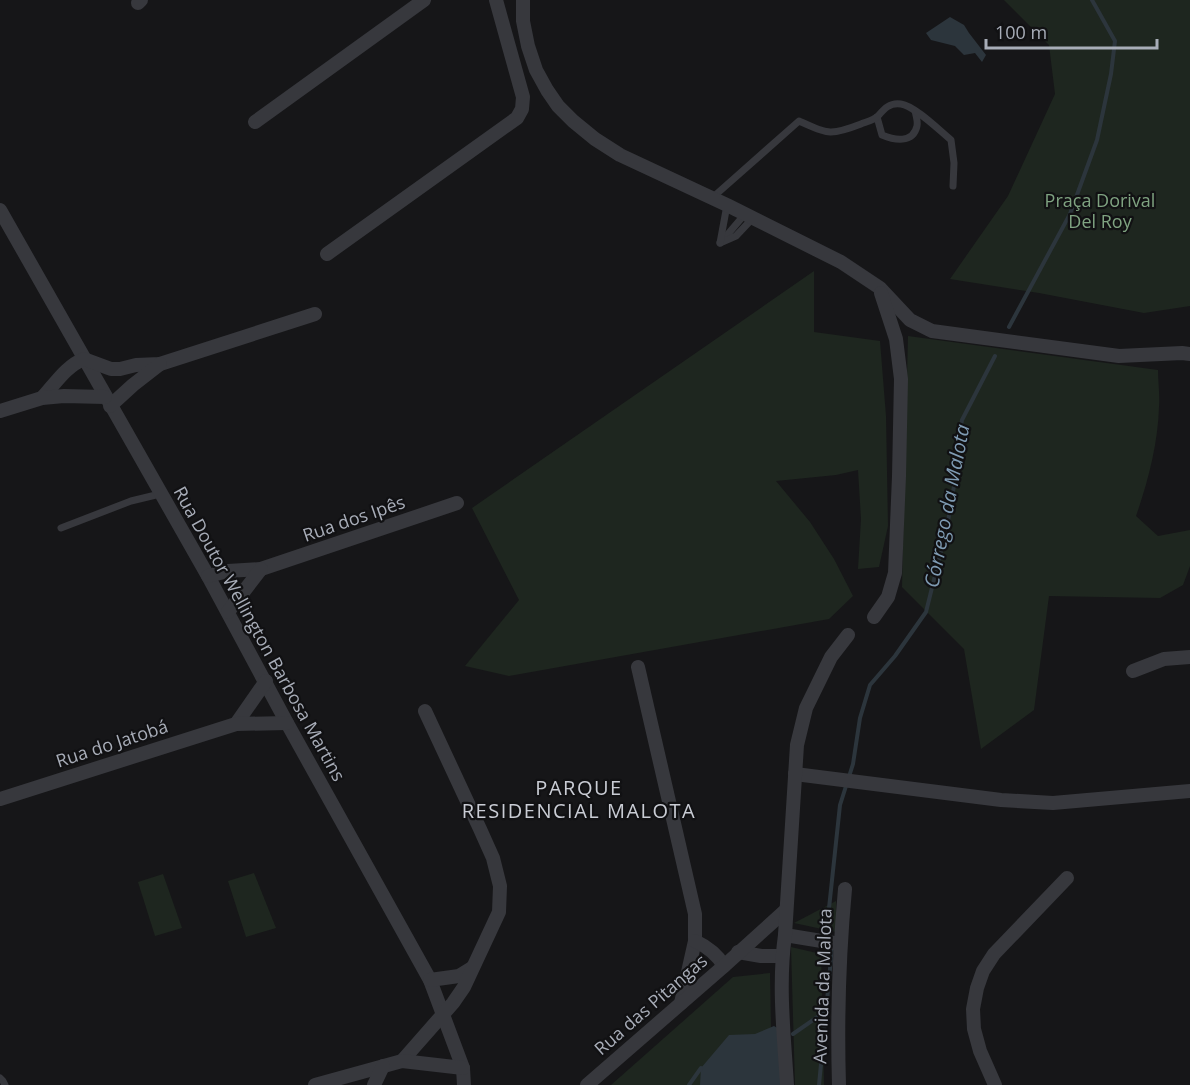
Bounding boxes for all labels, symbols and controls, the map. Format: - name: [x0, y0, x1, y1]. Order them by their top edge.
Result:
- scale bar: [986, 12, 1157, 50]
- text: 100 m: [995, 20, 1047, 44]
- park label: Praça Dorival Del Roy: [1045, 188, 1155, 233]
- water label: Córrego da Malota: [917, 422, 976, 590]
- street label: Rua Doutor Wellington Barbosa Martins: [169, 482, 351, 785]
- street label: Rua dos Ipês: [299, 489, 408, 547]
- street label: Rua do Jatobá: [53, 714, 171, 772]
- district label: PARQUE RESIDENCIAL MALOTA: [462, 774, 696, 824]
- street label: Avenida da Malota: [807, 908, 837, 1064]
- street label: Rua das Pitangas: [589, 949, 712, 1060]

